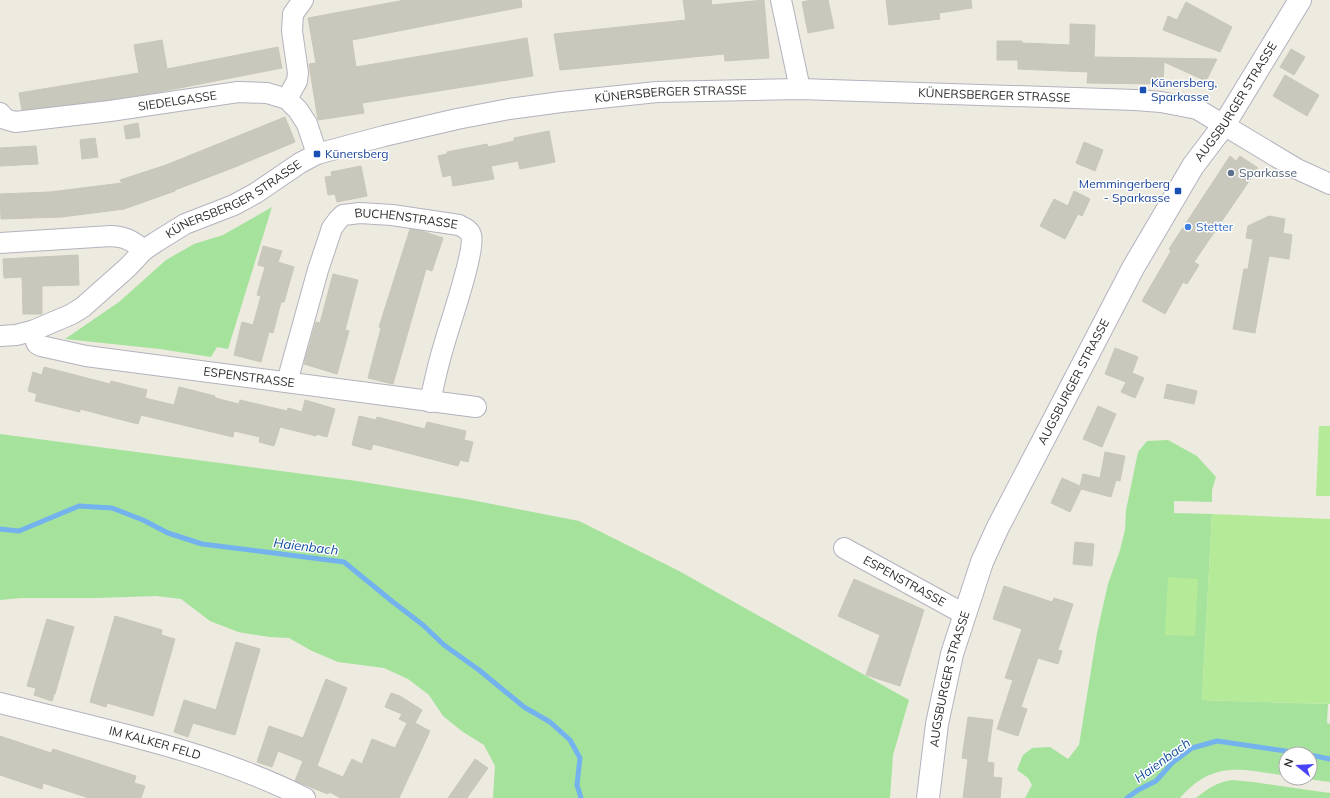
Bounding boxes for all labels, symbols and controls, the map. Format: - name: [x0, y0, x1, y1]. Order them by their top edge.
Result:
- street label: AUGSBURGER STRASSE: [1191, 39, 1280, 164]
- place label: Künersberg, Sparkasse: [1151, 75, 1217, 104]
- street label: KÜNERSBERGER STRASSE: [594, 82, 747, 105]
- street label: KÜNERSBERGER STRASSE: [918, 85, 1071, 105]
- marker: Künersberg, Sparkasse: [1138, 85, 1148, 95]
- street label: SIEDELGASSE: [137, 87, 218, 114]
- place label: Künersberg: [325, 146, 388, 161]
- marker: Künersberg: [312, 149, 322, 159]
- street label: KÜNERSBERGER STRASSE: [163, 156, 304, 241]
- place label: Sparkasse: [1239, 165, 1297, 180]
- marker: Sparkasse: [1226, 168, 1236, 178]
- place label: Memmingerberg - Sparkasse: [1079, 176, 1170, 205]
- marker: Memmingerberg - Sparkasse: [1173, 186, 1183, 196]
- street label: BUCHENSTRASSE: [353, 205, 459, 232]
- place label: Stetter: [1196, 219, 1234, 234]
- marker: Stetter: [1183, 222, 1193, 232]
- street label: AUGSBURGER STRASSE: [1034, 316, 1112, 447]
- street label: ESPENSTRASSE: [203, 363, 296, 390]
- water label: Haienbach: [273, 534, 339, 558]
- street label: ESPENSTRASSE: [861, 552, 949, 609]
- street label: AUGSBURGER STRASSE: [926, 609, 973, 748]
- street label: IM KALKER FELD: [108, 723, 203, 763]
- water label: Haienbach: [1131, 734, 1193, 786]
- north arrow: [1278, 746, 1318, 786]
- text: N: [1281, 757, 1296, 769]

